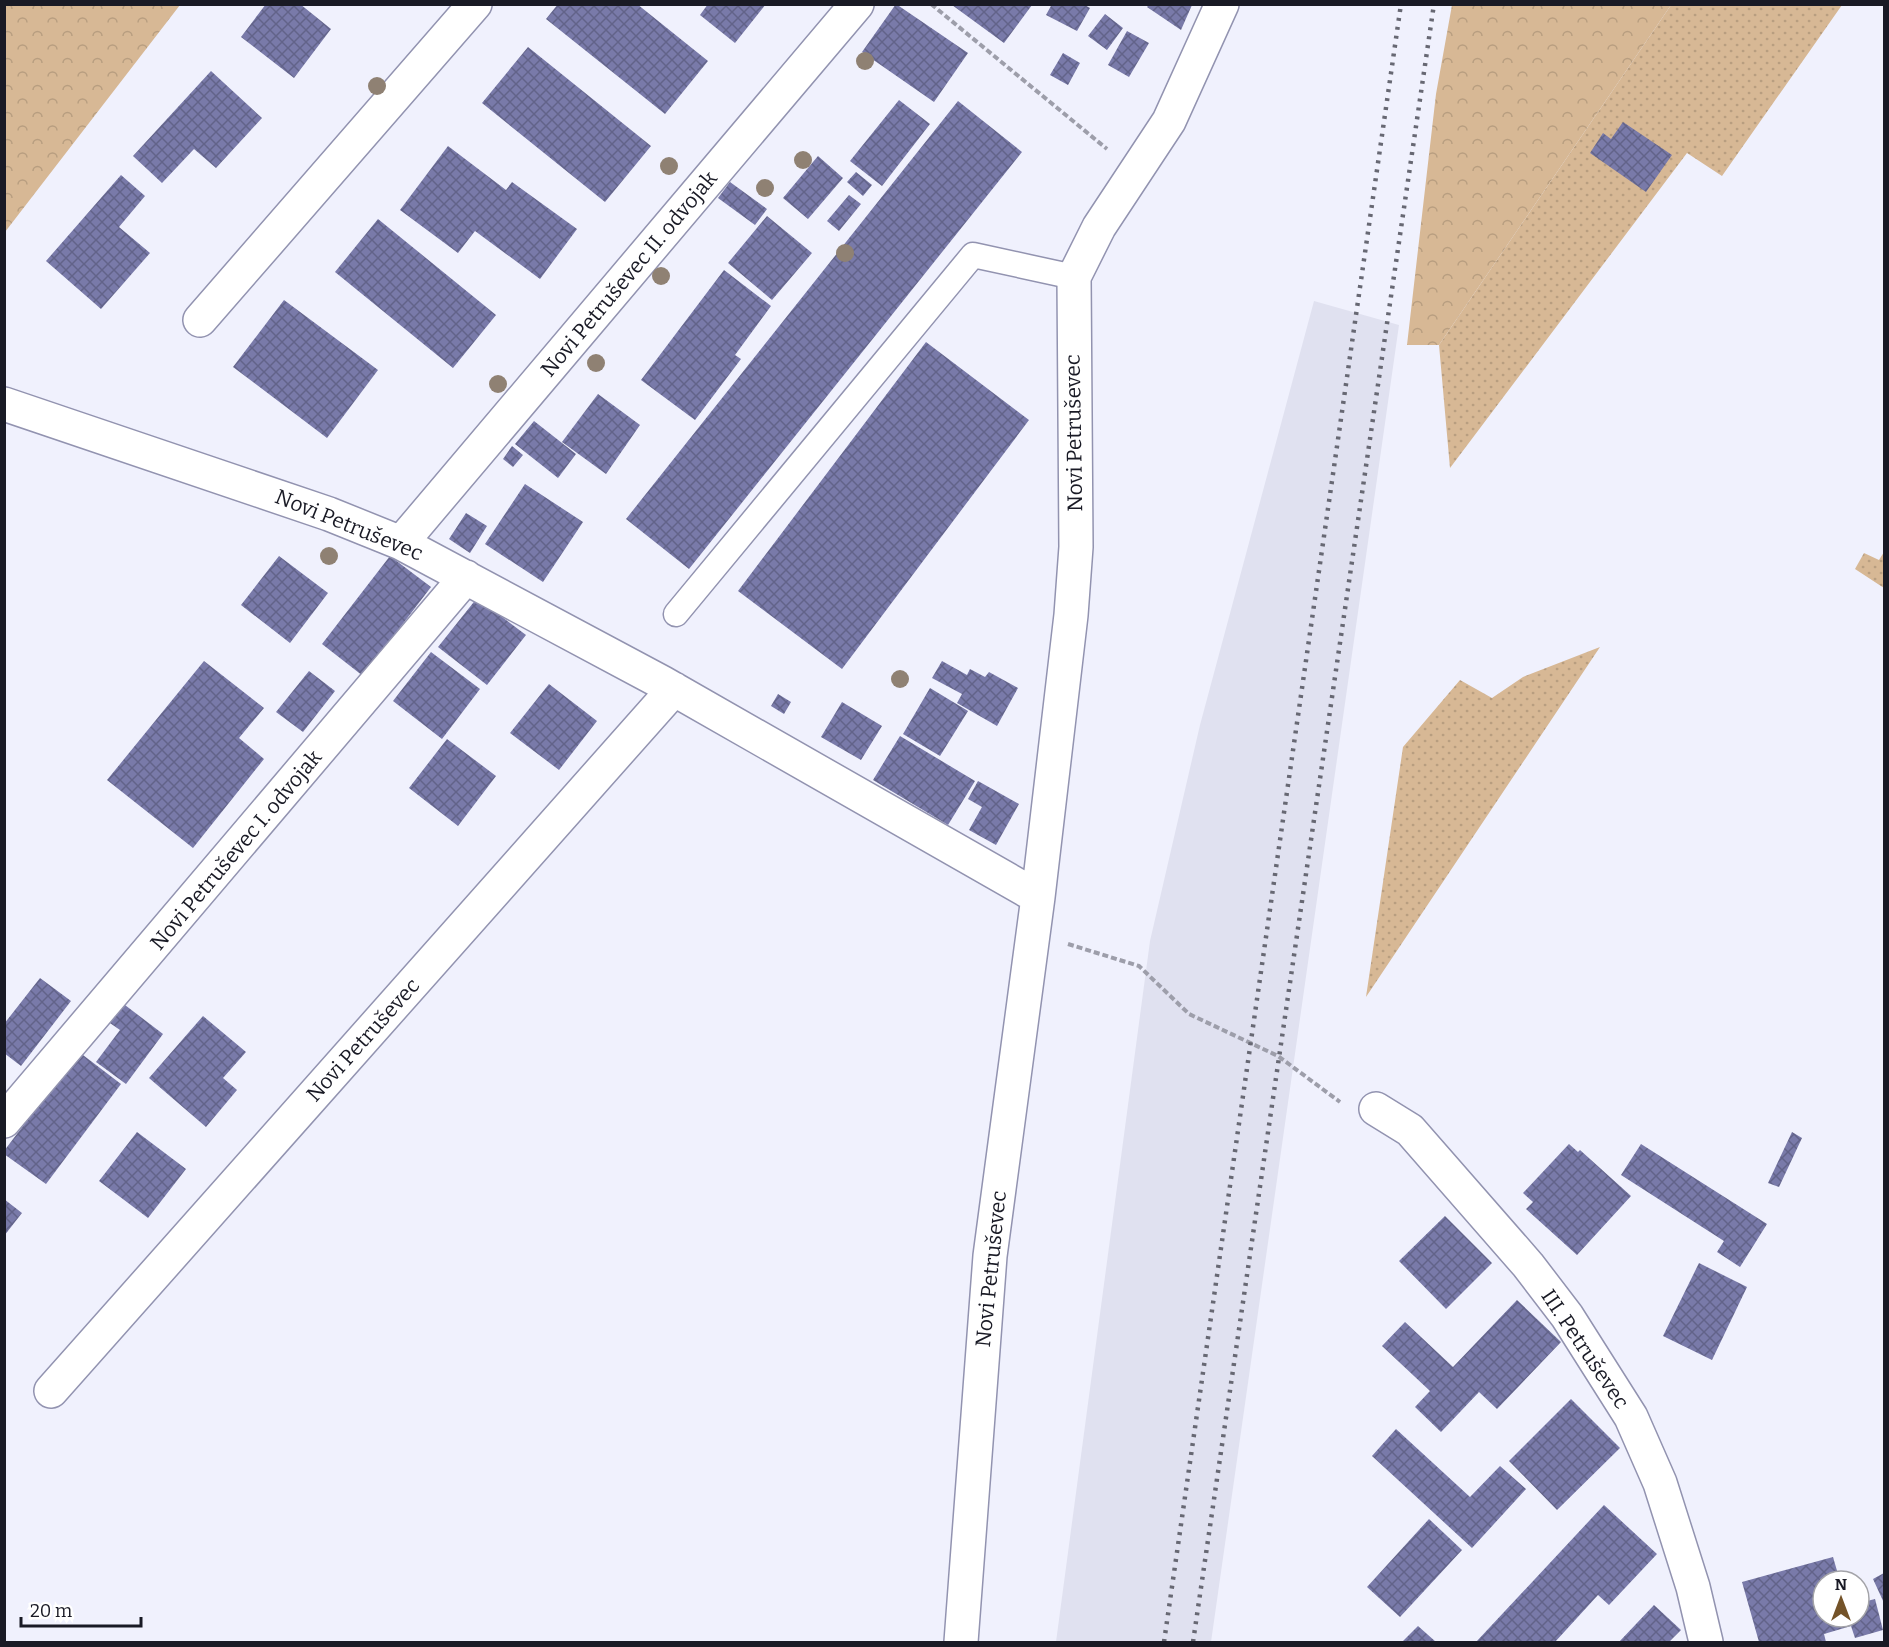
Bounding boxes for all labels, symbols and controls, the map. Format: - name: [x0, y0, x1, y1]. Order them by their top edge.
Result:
- street label: Novi Petruševec II. odvojak: [535, 166, 723, 382]
- street label: Novi Petruševec: [1060, 354, 1088, 512]
- street label: Novi Petruševec: [271, 484, 427, 567]
- street label: Novi Petruševec I. odvojak: [145, 745, 327, 955]
- street label: Novi Petruševec: [301, 973, 425, 1107]
- street label: Novi Petruševec: [970, 1189, 1012, 1348]
- street label: III. Petruševec: [1535, 1284, 1635, 1414]
- north arrow: [1811, 1569, 1871, 1629]
- text: N: [1835, 1575, 1847, 1594]
- scale bar: [21, 1590, 141, 1628]
- text: 20 m: [30, 1600, 72, 1622]

